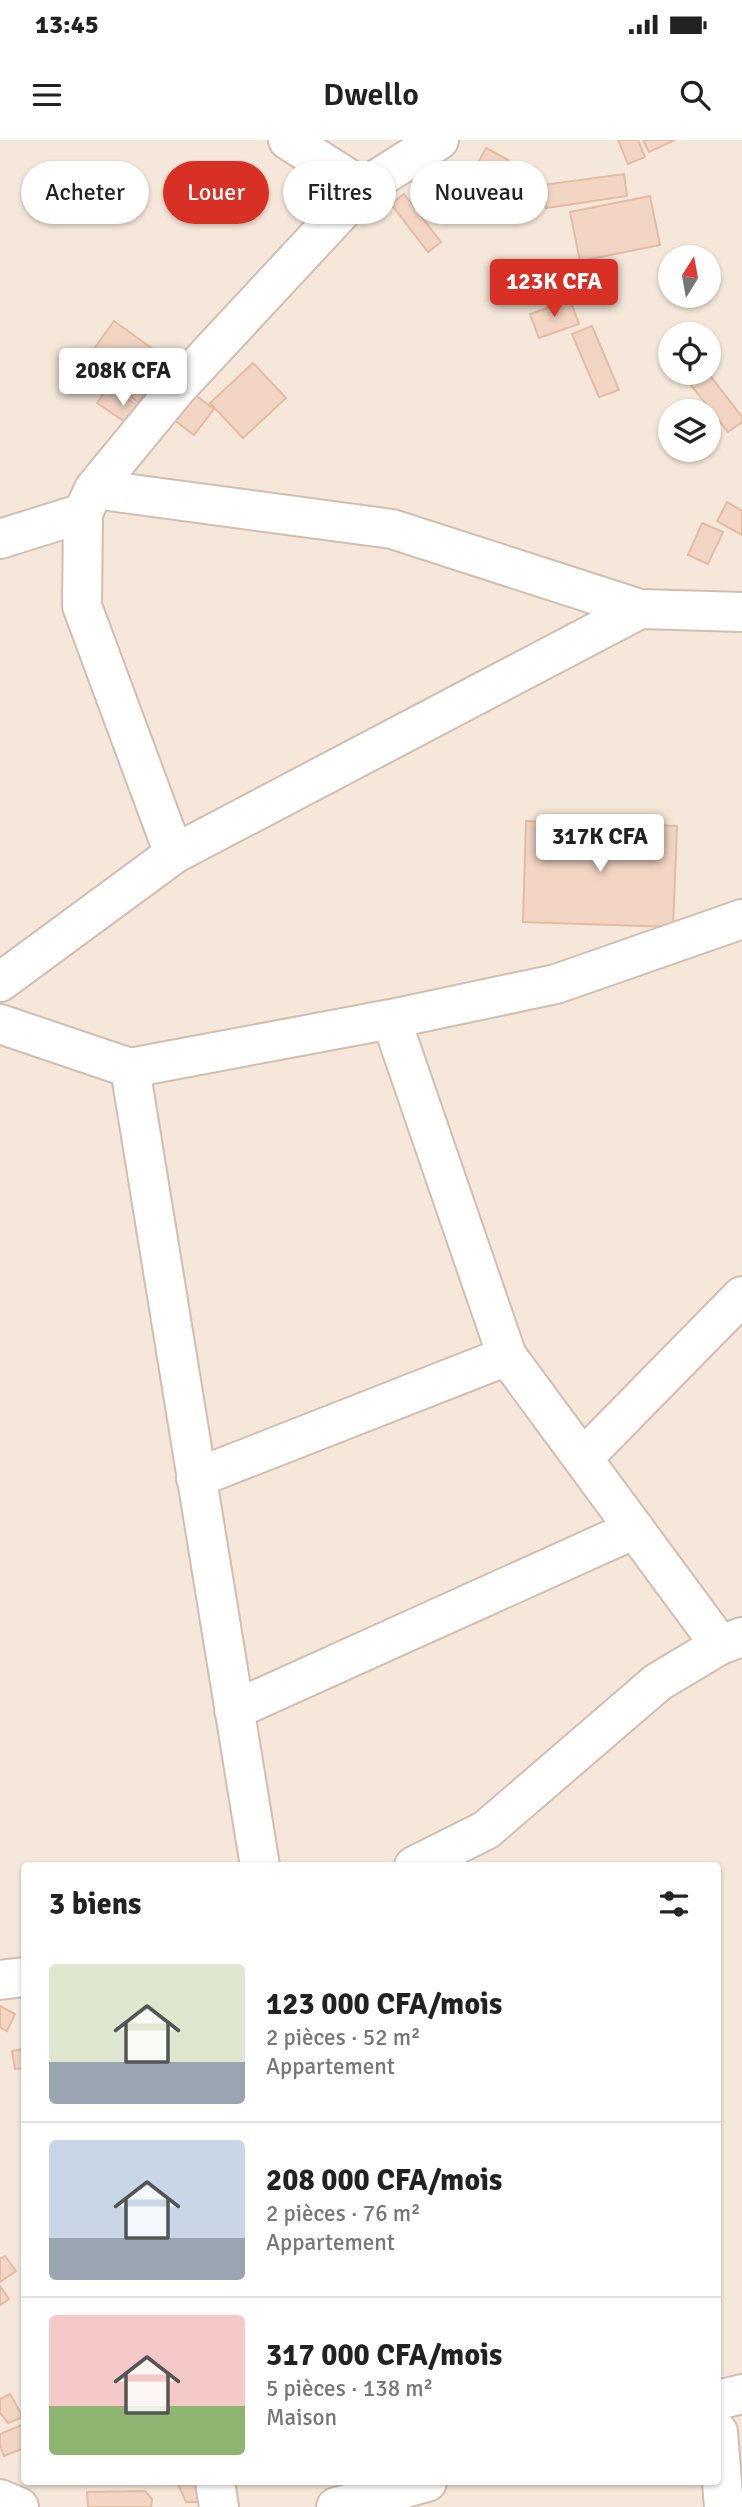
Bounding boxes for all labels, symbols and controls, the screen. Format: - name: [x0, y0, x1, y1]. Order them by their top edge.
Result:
- text: 13:45: [35, 9, 99, 41]
- text: Dwello: [323, 75, 419, 114]
- icon: menu: [28, 76, 66, 114]
- icon: search: [676, 76, 714, 114]
- chip: Acheter: [21, 161, 149, 224]
- chip: Louer: [163, 161, 269, 224]
- chip: Filtres: [283, 161, 396, 224]
- chip: Nouveau: [410, 161, 548, 224]
- north arrow: [658, 245, 721, 308]
- map controls: [658, 245, 721, 462]
- pin: 123K CFA: [482, 260, 626, 319]
- text: 123K CFA: [506, 267, 602, 296]
- button: locate: [658, 322, 721, 385]
- pin: 208K CFA: [51, 348, 195, 408]
- text: 208K CFA: [75, 356, 171, 385]
- button: layers: [658, 399, 721, 462]
- pin: 317K CFA: [528, 814, 672, 874]
- text: 317K CFA: [552, 822, 648, 851]
- icon: filters: [655, 1885, 693, 1923]
- text: 3 biens: [49, 1886, 141, 1923]
- text: 123 000 CFA/mois: [266, 1986, 502, 2023]
- icon: home: [105, 1992, 189, 2076]
- text: 2 pièces · 52 m²: [266, 2023, 421, 2052]
- text: Appartement: [266, 2052, 395, 2081]
- text: 208 000 CFA/mois: [266, 2162, 502, 2199]
- icon: home: [105, 2168, 189, 2252]
- text: 2 pièces · 76 m²: [266, 2199, 421, 2228]
- text: Appartement: [266, 2228, 395, 2257]
- text: 317 000 CFA/mois: [266, 2337, 502, 2374]
- icon: home: [105, 2343, 189, 2427]
- text: 5 pièces · 138 m²: [266, 2374, 433, 2403]
- text: Maison: [266, 2403, 337, 2432]

